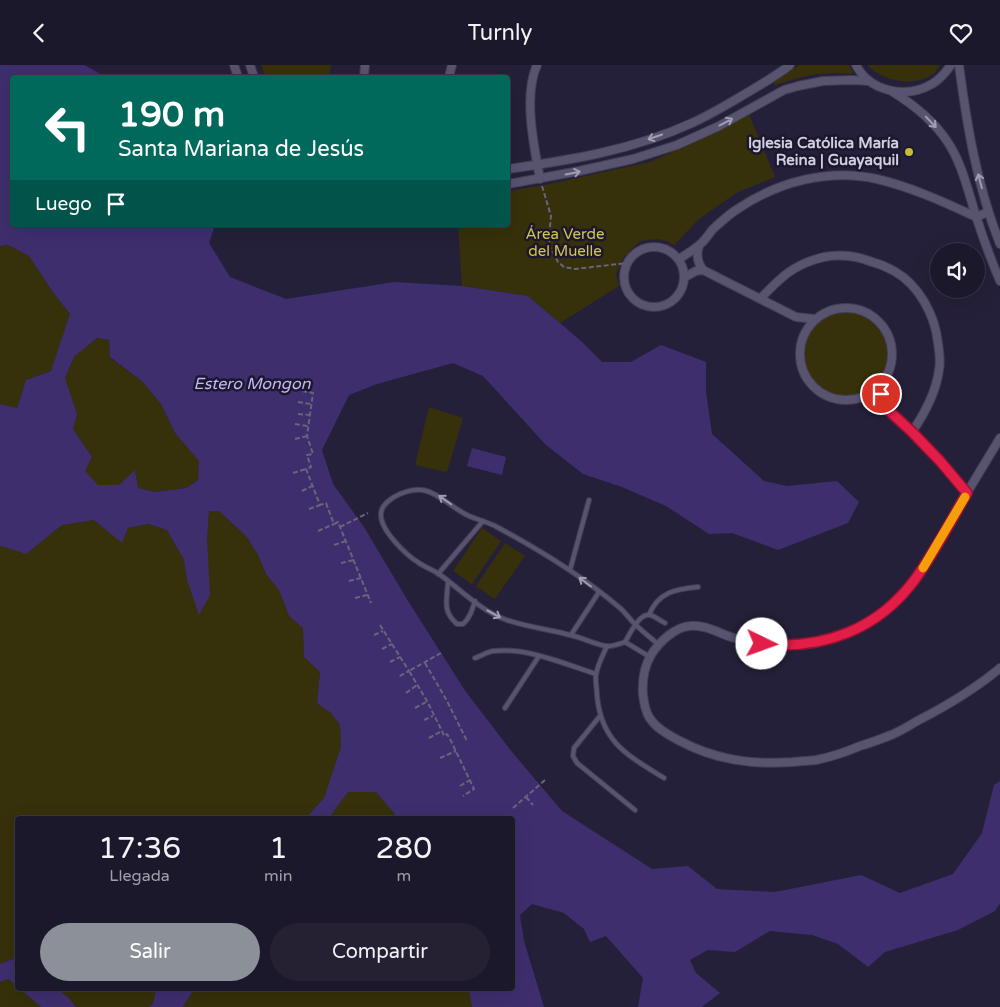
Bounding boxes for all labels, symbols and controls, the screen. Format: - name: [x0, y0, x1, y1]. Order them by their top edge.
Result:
- icon: back: [25, 19, 53, 47]
- icon: heart: [947, 19, 975, 47]
- text: Turnly: [468, 20, 532, 46]
- text: 190 m: [118, 94, 225, 136]
- icon: left: [35, 95, 100, 160]
- one-way arrow: [925, 115, 937, 128]
- one-way arrow: [719, 117, 734, 127]
- one-way arrow: [648, 133, 663, 142]
- place label: Iglesia Católica María Reina | Guayaquil: [748, 134, 899, 170]
- text: Santa Mariana de Jesús: [118, 136, 364, 162]
- marker: Iglesia Católica María Reina | Guayaquil: [903, 146, 915, 158]
- one-way arrow: [564, 167, 580, 177]
- one-way arrow: [975, 173, 984, 189]
- icon: arrive: [102, 190, 130, 218]
- text: Luego: [35, 193, 92, 215]
- park label: Área Verde del Muelle: [526, 225, 605, 260]
- map controls: [930, 243, 985, 298]
- button: sound: [930, 243, 985, 298]
- pin: [860, 373, 902, 415]
- water label: Estero Mongon: [194, 374, 312, 394]
- icon: arrive: [867, 380, 895, 408]
- one-way arrow: [438, 495, 452, 505]
- one-way arrow: [579, 576, 592, 587]
- one-way arrow: [486, 610, 501, 619]
- position arrow: [735, 617, 787, 669]
- text: 17:36: [98, 830, 181, 867]
- text: 1: [269, 830, 288, 867]
- text: 280: [376, 830, 432, 867]
- text: Llegada: [109, 866, 170, 886]
- text: min: [264, 866, 293, 886]
- text: m: [396, 866, 411, 886]
- button: Salir: [40, 923, 260, 981]
- button: Compartir: [270, 923, 490, 981]

